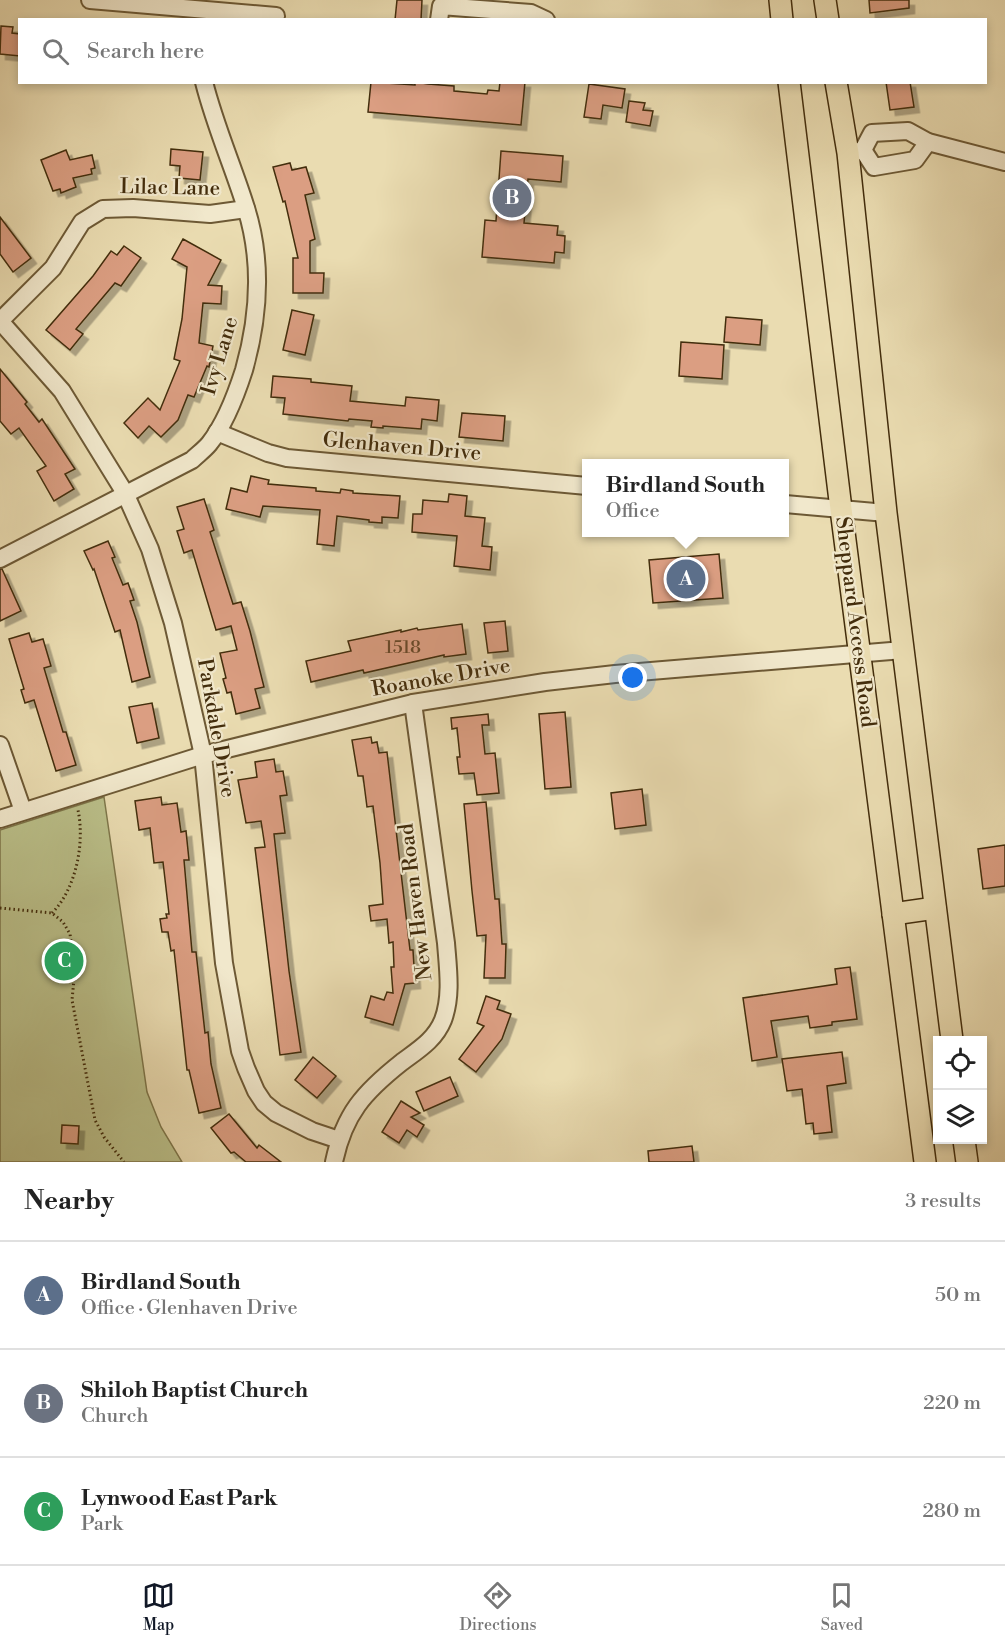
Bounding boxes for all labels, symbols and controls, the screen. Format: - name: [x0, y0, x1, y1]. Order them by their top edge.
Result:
- search box: [18, 18, 987, 84]
- icon: search: [39, 35, 72, 68]
- text: Search here: [87, 38, 204, 65]
- street label: Lilac Lane: [120, 174, 220, 202]
- pin: B: [492, 176, 532, 220]
- street label: Ivy Lane: [196, 314, 244, 398]
- street label: Glenhaven Drive: [322, 427, 482, 467]
- popup: [582, 459, 789, 537]
- text: Birdland South: [606, 472, 765, 499]
- text: Office: [606, 499, 660, 524]
- street label: Sheppard Access Road: [829, 515, 881, 729]
- pin: A: [666, 556, 706, 602]
- house number: 1518: [385, 636, 421, 659]
- street label: Roanoke Drive: [370, 653, 512, 703]
- street label: Parkdale Drive: [191, 656, 241, 800]
- your location: [618, 663, 647, 692]
- street label: New Haven Road: [393, 822, 439, 982]
- pin: C: [44, 938, 84, 984]
- map controls: [933, 1036, 987, 1144]
- button: locate: [933, 1036, 987, 1090]
- button: layers: [933, 1090, 987, 1144]
- text: Nearby: [24, 1185, 114, 1217]
- text: 3 results: [905, 1189, 981, 1214]
- text: Birdland South: [81, 1269, 241, 1296]
- text: A: [36, 1283, 51, 1308]
- text: 50 m: [935, 1283, 981, 1308]
- text: Office · Glenhaven Drive: [81, 1296, 298, 1321]
- text: Shiloh Baptist Church: [81, 1377, 308, 1404]
- text: B: [36, 1391, 51, 1416]
- text: 220 m: [923, 1391, 981, 1416]
- text: Church: [81, 1404, 148, 1429]
- text: Lynwood East Park: [81, 1485, 277, 1512]
- text: C: [36, 1499, 51, 1524]
- text: 280 m: [922, 1499, 981, 1524]
- text: Park: [81, 1512, 123, 1537]
- tab: Map: [142, 1579, 175, 1635]
- tab: Directions: [459, 1579, 537, 1635]
- tab: Saved: [821, 1579, 863, 1635]

